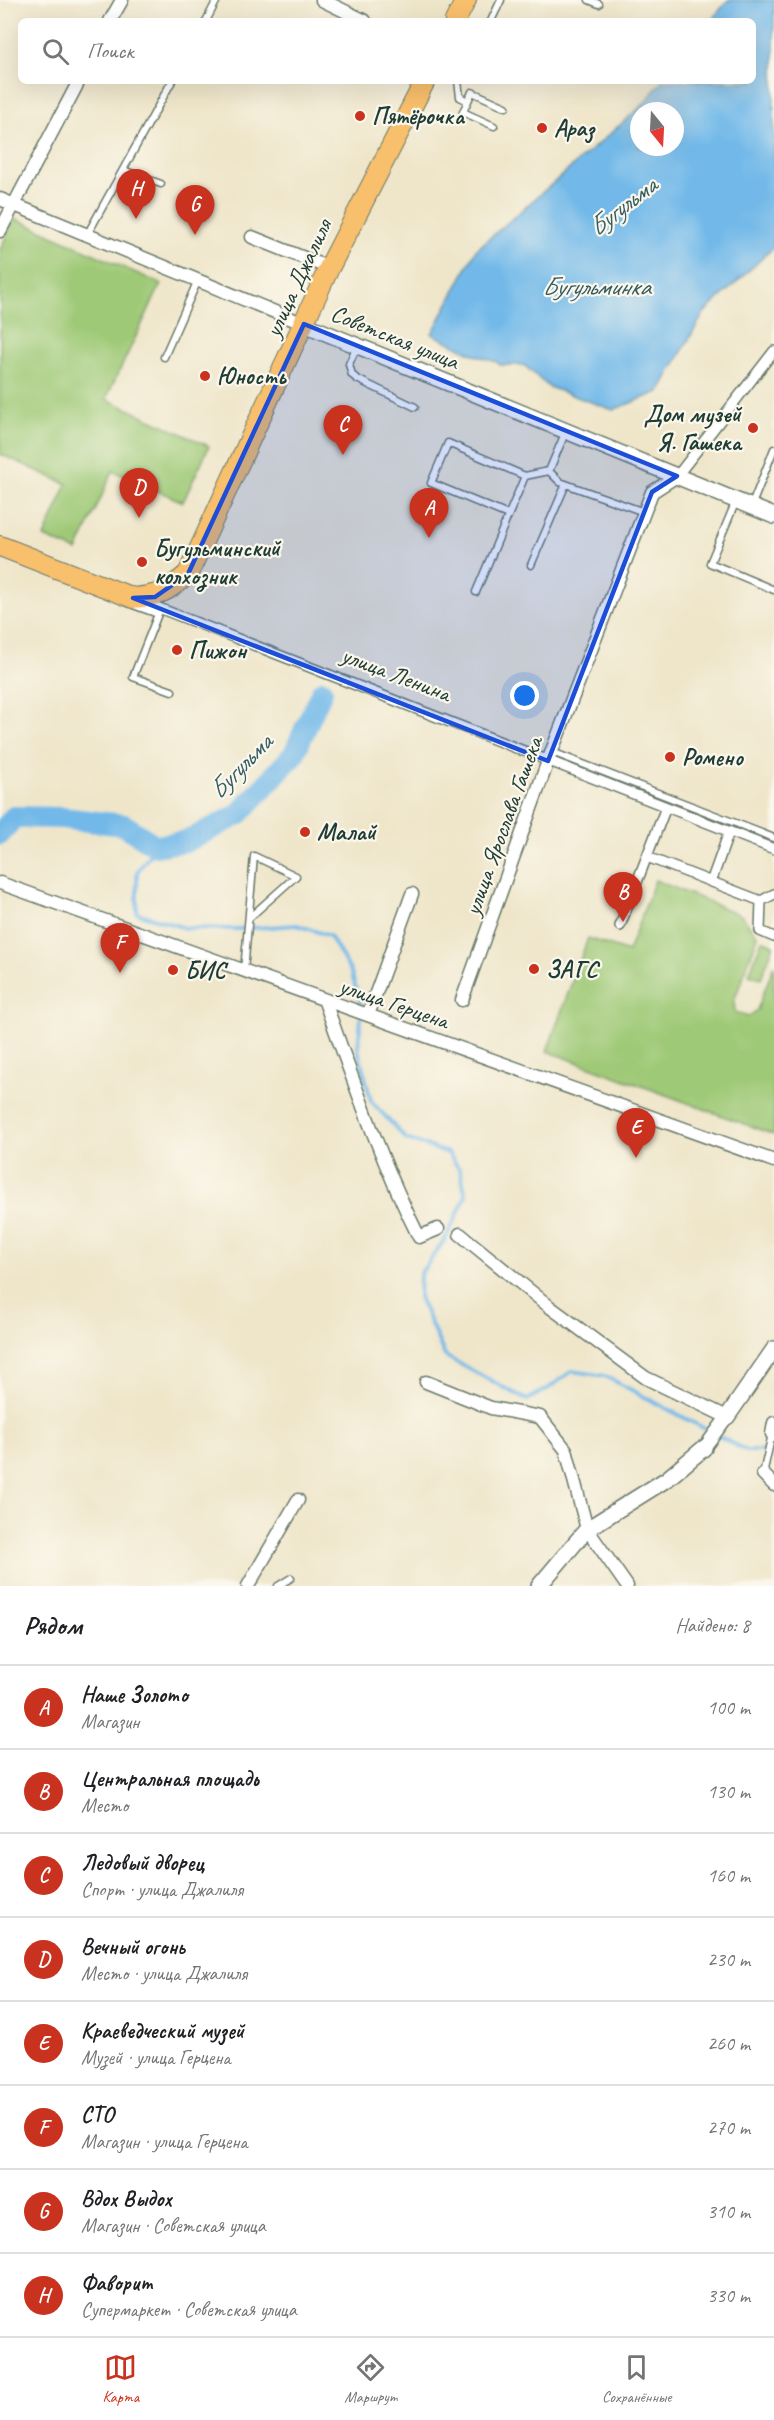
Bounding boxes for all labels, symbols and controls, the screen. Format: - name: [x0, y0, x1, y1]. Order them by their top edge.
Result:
- search box: [18, 18, 756, 84]
- icon: search: [39, 35, 72, 68]
- text: Поиск: [87, 37, 133, 65]
- place label: Пятёрочка: [372, 101, 465, 131]
- north arrow: [630, 102, 684, 156]
- marker: Пятёрочка: [353, 109, 367, 123]
- place label: Араз: [554, 113, 596, 144]
- marker: Араз: [535, 121, 549, 135]
- water label: Бугульма: [581, 167, 666, 243]
- pin: H: [116, 170, 156, 219]
- pin: G: [176, 186, 214, 235]
- street label: улица Джалиля: [257, 213, 339, 343]
- water label: Бугульминка: [542, 270, 653, 303]
- street label: Советская улица: [327, 298, 465, 377]
- place label: Юность: [217, 361, 287, 391]
- marker: Юность: [198, 369, 212, 383]
- place label: Дом музей Я. Гашека: [644, 399, 743, 457]
- pin: C: [324, 406, 362, 455]
- marker: Дом музей Я. Гашека: [746, 421, 760, 435]
- pin: D: [120, 468, 158, 518]
- pin: A: [410, 488, 448, 538]
- place label: Бугульминский колхозник: [154, 533, 282, 592]
- marker: Бугульминский колхозник: [135, 555, 149, 569]
- place label: Пижон: [189, 635, 247, 665]
- street label: улица Ленина: [336, 639, 457, 709]
- marker: Пижон: [170, 643, 184, 657]
- your location: [510, 681, 539, 710]
- water label: Бугульма: [201, 724, 282, 806]
- street label: улица Ярослава Гашека: [456, 731, 550, 921]
- place label: Ромено: [682, 742, 744, 772]
- marker: Ромено: [663, 750, 677, 764]
- place label: Малай: [317, 817, 378, 847]
- marker: Малай: [298, 825, 312, 839]
- pin: B: [604, 872, 642, 922]
- pin: F: [100, 924, 140, 973]
- place label: ЗАГС: [546, 954, 600, 984]
- place label: БИС: [185, 955, 229, 985]
- marker: ЗАГС: [527, 962, 541, 976]
- marker: БИС: [166, 963, 180, 977]
- street label: улица Герцена: [333, 970, 455, 1036]
- pin: E: [616, 1108, 656, 1158]
- text: Рядом: [24, 1609, 82, 1642]
- text: Найдено: 8: [675, 1613, 750, 1638]
- text: Наше Золото: [81, 1681, 188, 1709]
- text: A: [38, 1695, 49, 1720]
- text: 100 m: [707, 1695, 750, 1720]
- text: Магазин: [81, 1709, 139, 1734]
- text: Центральная площадь: [81, 1765, 259, 1793]
- text: B: [38, 1779, 49, 1804]
- text: 130 m: [707, 1779, 750, 1804]
- text: Место: [81, 1793, 128, 1818]
- text: Ледовый дворец: [81, 1849, 204, 1877]
- text: C: [39, 1863, 48, 1888]
- text: 160 m: [707, 1863, 750, 1888]
- text: Спорт · улица Джалиля: [81, 1877, 243, 1902]
- text: Вечный огонь: [81, 1933, 185, 1961]
- text: D: [38, 1947, 49, 1972]
- text: 230 m: [707, 1947, 750, 1972]
- text: Место · улица Джалиля: [81, 1961, 247, 1986]
- text: Краеведческий музей: [81, 2017, 244, 2045]
- text: E: [38, 2031, 49, 2056]
- text: 260 m: [707, 2031, 750, 2056]
- text: Музей · улица Герцена: [81, 2045, 230, 2070]
- text: СТО: [81, 2101, 113, 2129]
- text: F: [39, 2115, 48, 2140]
- text: 270 m: [707, 2115, 750, 2140]
- text: Магазин · улица Герцена: [81, 2129, 247, 2154]
- text: Вдох Выдох: [81, 2185, 172, 2213]
- text: G: [39, 2199, 48, 2224]
- text: 310 m: [707, 2199, 750, 2224]
- text: Магазин · Советская улица: [81, 2213, 266, 2238]
- text: Фаворит: [81, 2269, 153, 2297]
- text: H: [38, 2283, 49, 2308]
- text: 330 m: [707, 2283, 750, 2308]
- text: Супермаркет · Советская улица: [81, 2297, 297, 2322]
- tab: Карта: [103, 2351, 139, 2407]
- tab: Маршрут: [344, 2351, 397, 2407]
- tab: Сохранённые: [602, 2351, 671, 2407]

